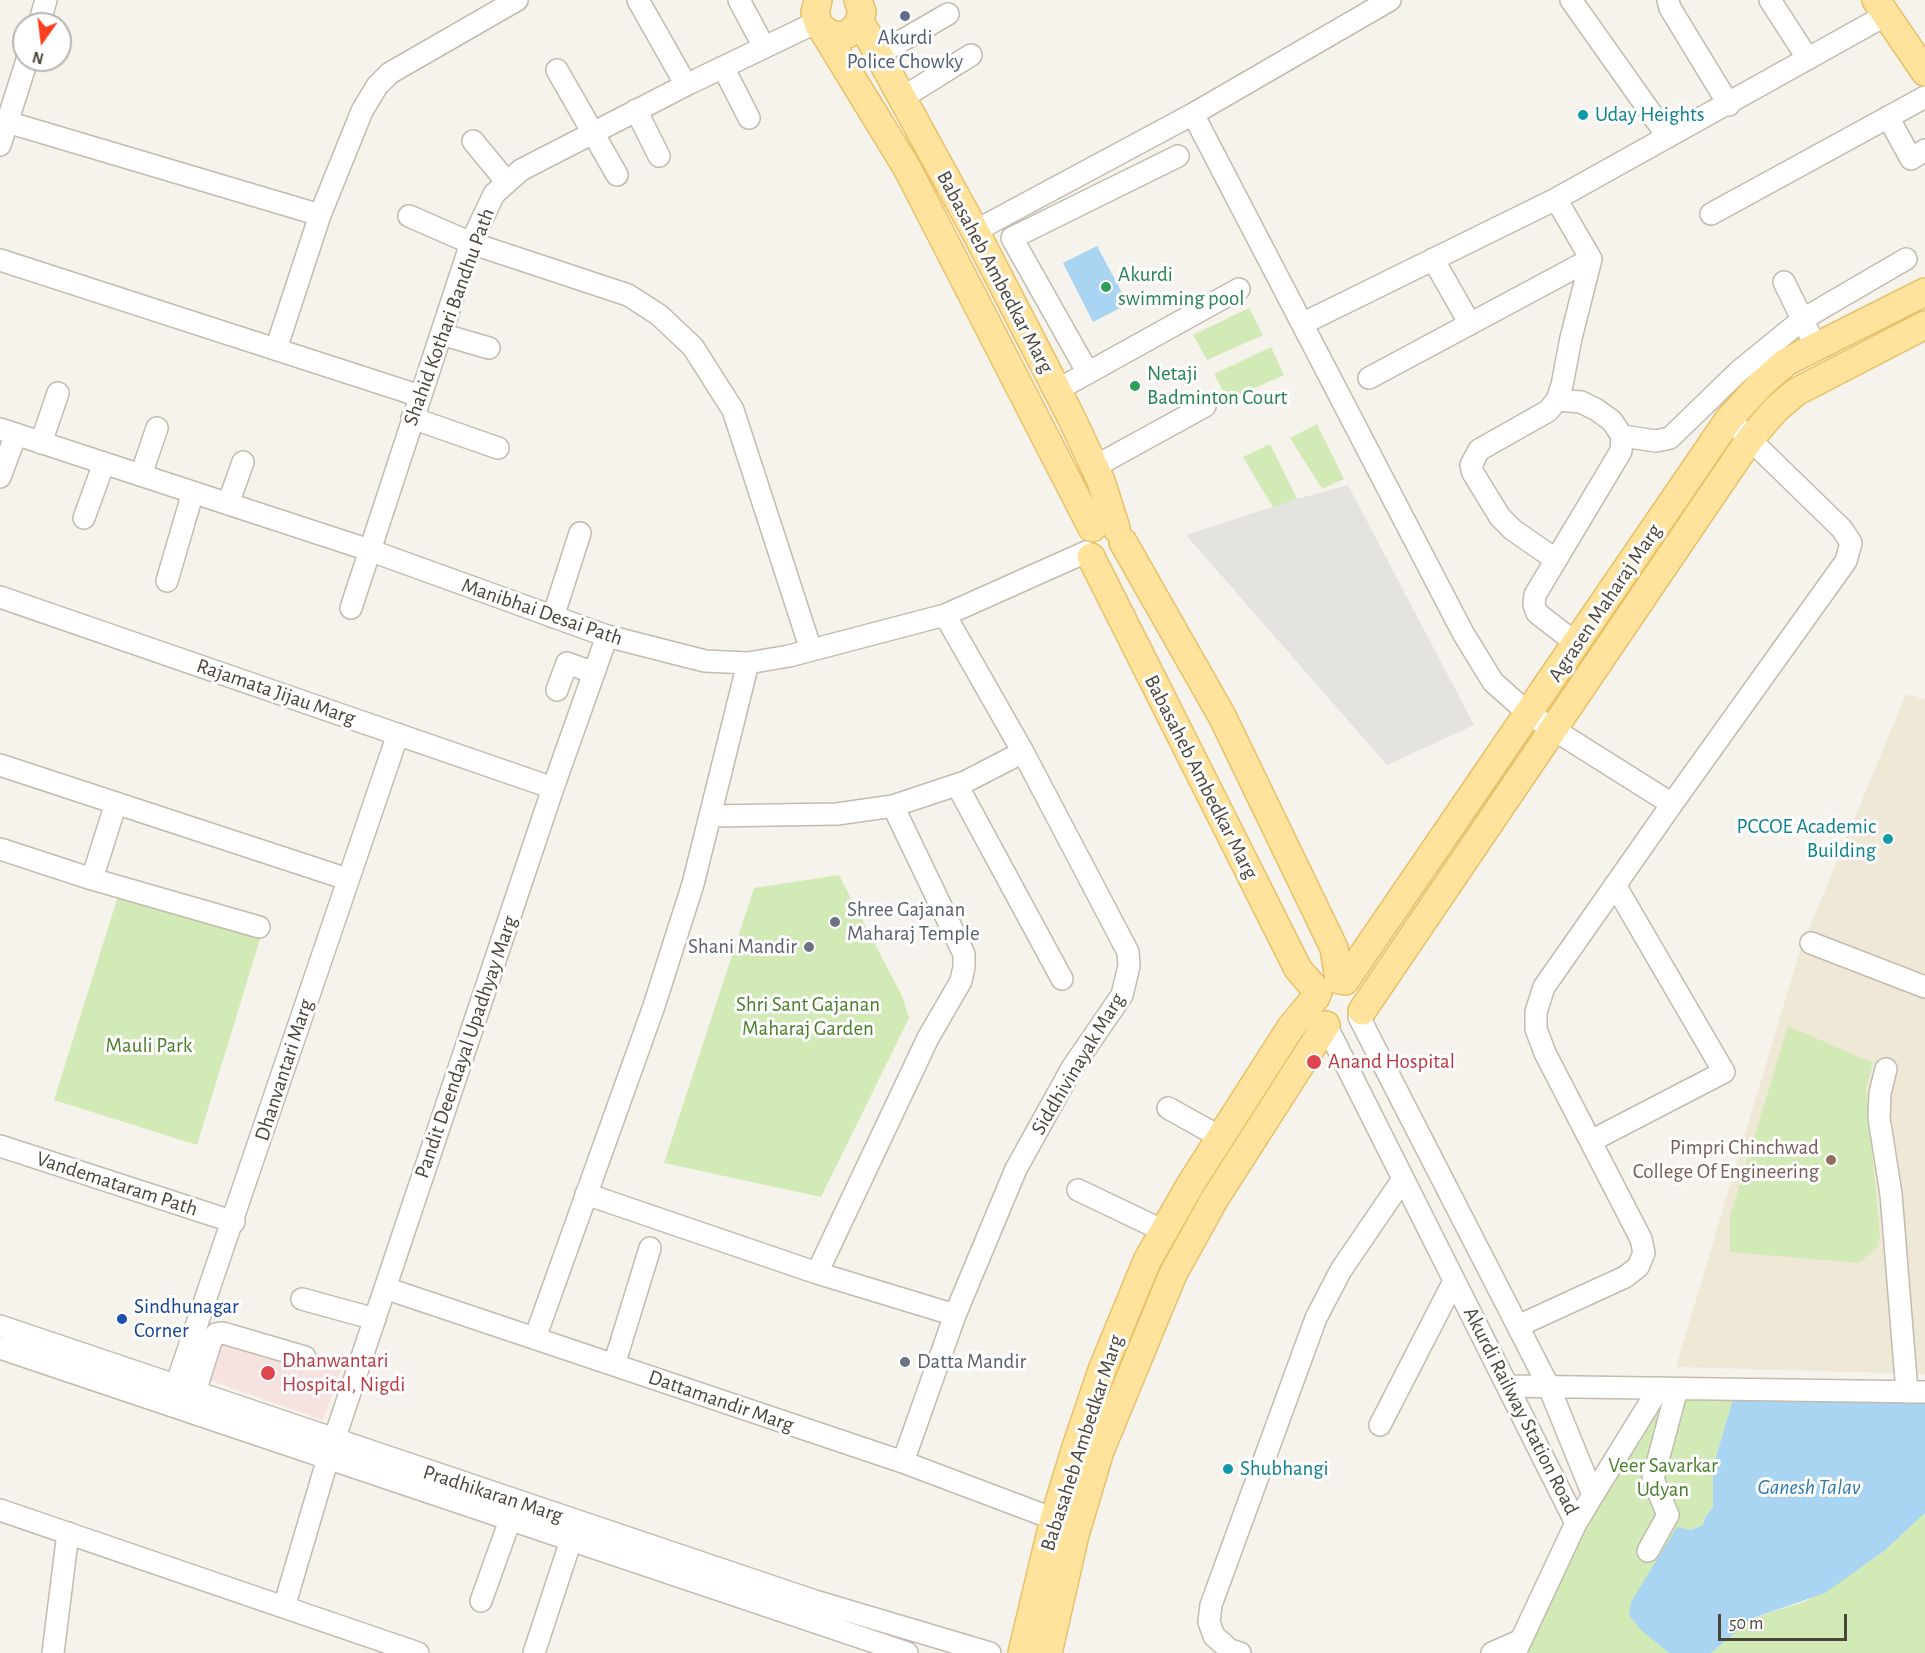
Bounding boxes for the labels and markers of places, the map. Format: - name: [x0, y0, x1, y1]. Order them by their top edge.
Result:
- marker: Akurdi Police Chowky: [898, 9, 912, 23]
- place label: Akurdi Police Chowky: [847, 25, 963, 75]
- place label: Uday Heights: [1595, 102, 1705, 128]
- marker: Uday Heights: [1576, 108, 1590, 122]
- place label: Akurdi swimming pool: [1118, 262, 1245, 312]
- marker: Akurdi swimming pool: [1099, 280, 1113, 294]
- place label: Netaji Badminton Court: [1147, 361, 1287, 411]
- marker: Netaji Badminton Court: [1128, 379, 1142, 393]
- place label: PCCOE Academic Building: [1737, 814, 1876, 864]
- marker: PCCOE Academic Building: [1881, 832, 1895, 846]
- place label: Shree Gajanan Maharaj Temple: [847, 897, 980, 947]
- marker: Shree Gajanan Maharaj Temple: [828, 915, 842, 929]
- place label: Shani Mandir: [688, 934, 797, 960]
- marker: Shani Mandir: [802, 940, 816, 954]
- place label: Anand Hospital: [1328, 1049, 1455, 1075]
- marker: Anand Hospital: [1305, 1053, 1323, 1071]
- place label: Pimpri Chinchwad College Of Engineering: [1633, 1135, 1819, 1185]
- marker: Pimpri Chinchwad College Of Engineering: [1824, 1153, 1838, 1167]
- place label: Sindhunagar Corner: [134, 1294, 239, 1344]
- marker: Sindhunagar Corner: [115, 1312, 129, 1326]
- place label: Dhanwantari Hospital, Nigdi: [282, 1348, 405, 1398]
- place label: Datta Mandir: [917, 1349, 1026, 1375]
- marker: Datta Mandir: [898, 1355, 912, 1369]
- marker: Dhanwantari Hospital, Nigdi: [259, 1364, 277, 1382]
- place label: Shubhangi: [1240, 1456, 1329, 1482]
- marker: Shubhangi: [1221, 1462, 1235, 1476]

